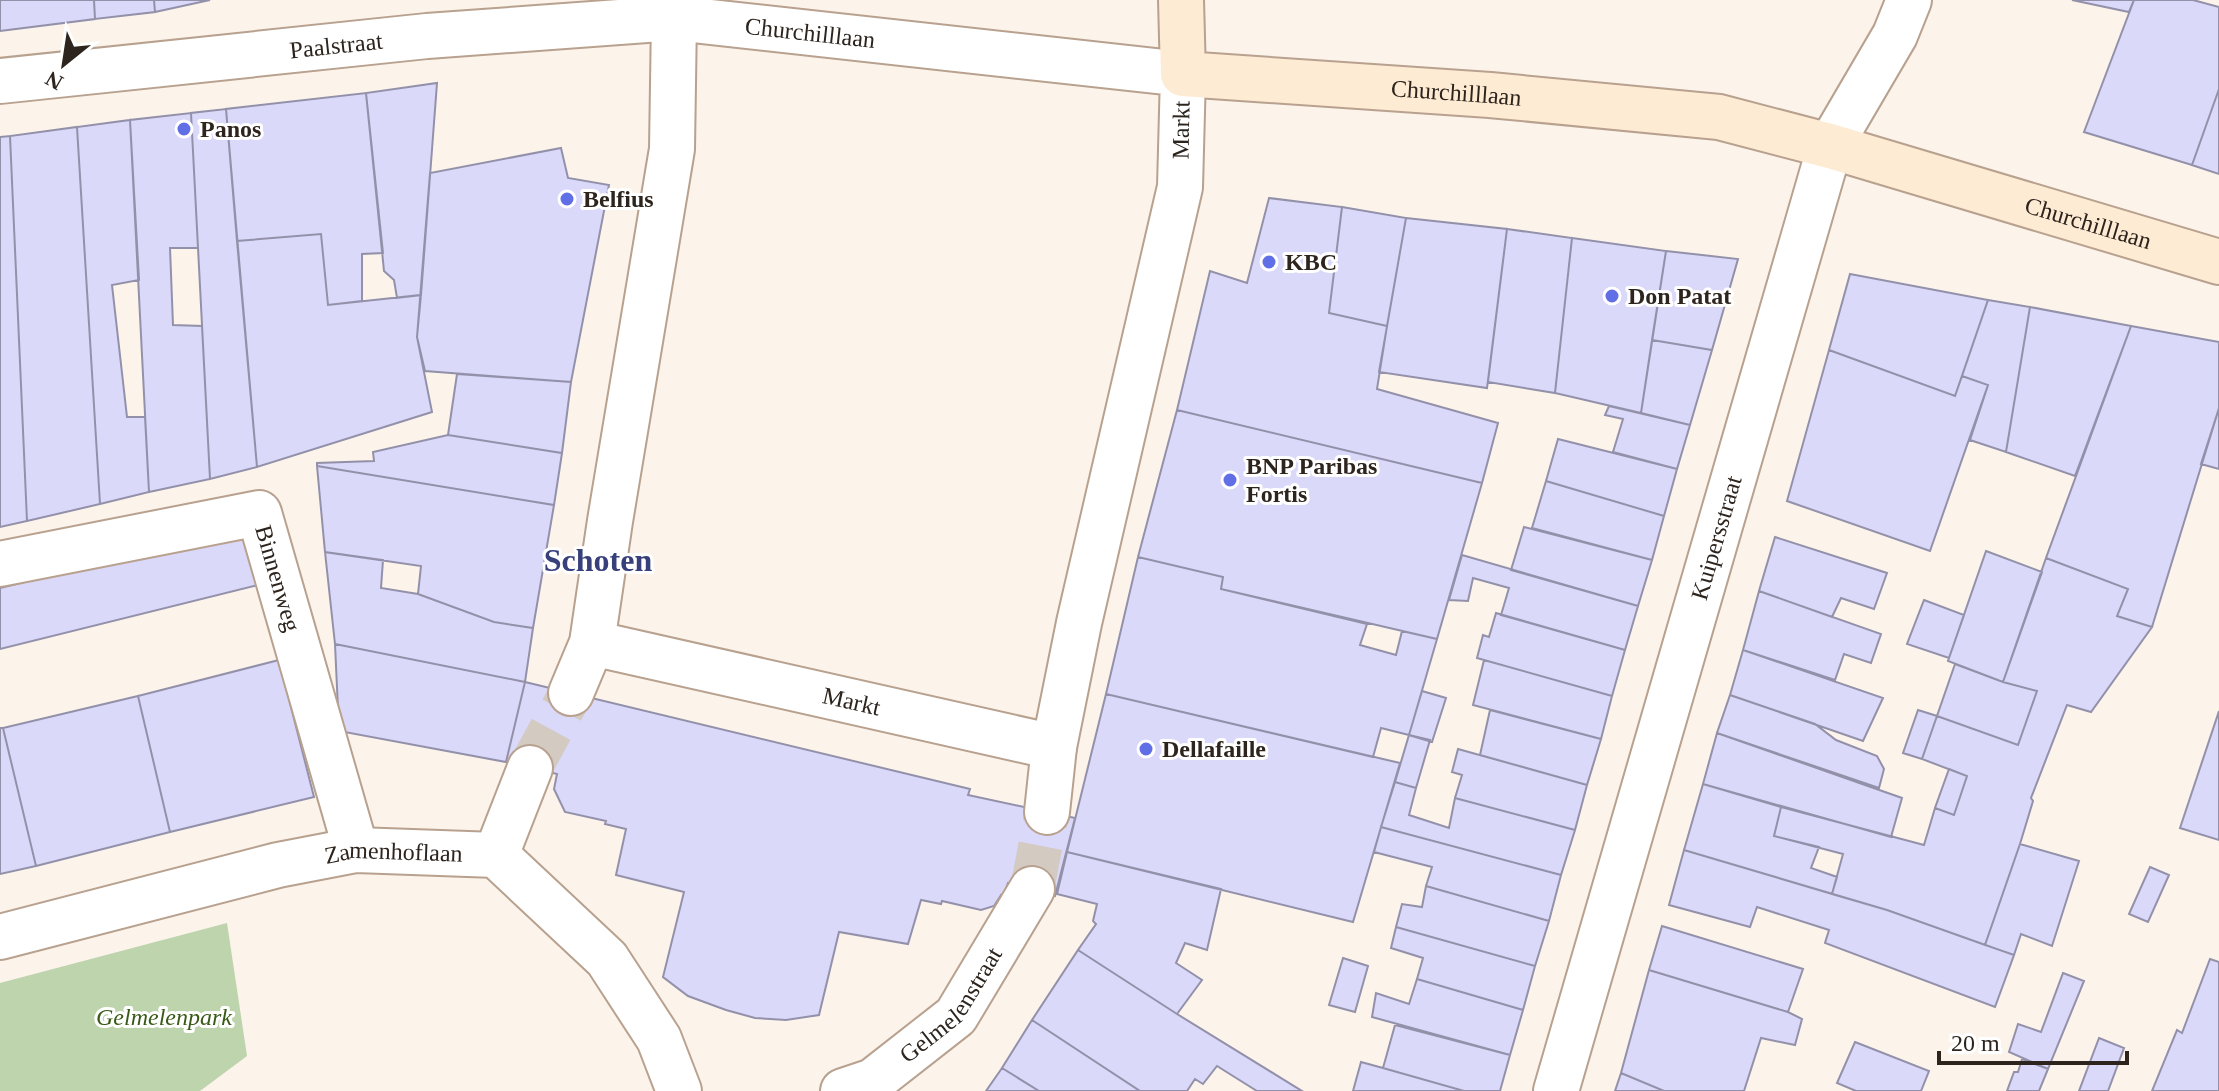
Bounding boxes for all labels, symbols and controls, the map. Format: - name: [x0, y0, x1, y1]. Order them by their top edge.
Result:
- street label: Churchilllaan: [744, 13, 877, 53]
- north arrow: [24, 24, 104, 104]
- street label: Paalstraat: [288, 28, 384, 63]
- text: N: [41, 66, 67, 96]
- street label: Churchilllaan: [1390, 75, 1523, 111]
- street label: Markt: [1167, 100, 1195, 160]
- place label: Panos: [200, 116, 261, 142]
- marker: Panos: [175, 120, 193, 138]
- place label: Belfius: [583, 186, 654, 212]
- marker: Belfius: [558, 190, 576, 208]
- street label: Churchilllaan: [2022, 192, 2155, 254]
- place label: KBC: [1285, 249, 1337, 275]
- marker: KBC: [1260, 253, 1278, 271]
- place label: Don Patat: [1628, 283, 1731, 309]
- marker: Don Patat: [1603, 287, 1621, 305]
- place label: BNP Paribas Fortis: [1246, 453, 1377, 507]
- marker: BNP Paribas Fortis: [1221, 471, 1239, 489]
- street label: Kuipersstraat: [1686, 472, 1747, 603]
- street label: Binnenweg: [250, 522, 305, 635]
- district label: Schoten: [544, 542, 652, 578]
- street label: Markt: [820, 682, 883, 721]
- place label: Dellafaille: [1162, 736, 1266, 762]
- marker: Dellafaille: [1137, 740, 1155, 758]
- street label: Zamenhoflaan: [322, 837, 463, 869]
- street label: Gelmelenstraat: [895, 942, 1007, 1068]
- park label: Gelmelenpark: [96, 1004, 232, 1030]
- scale bar: [1939, 1015, 2127, 1065]
- text: 20 m: [1951, 1030, 2000, 1056]

